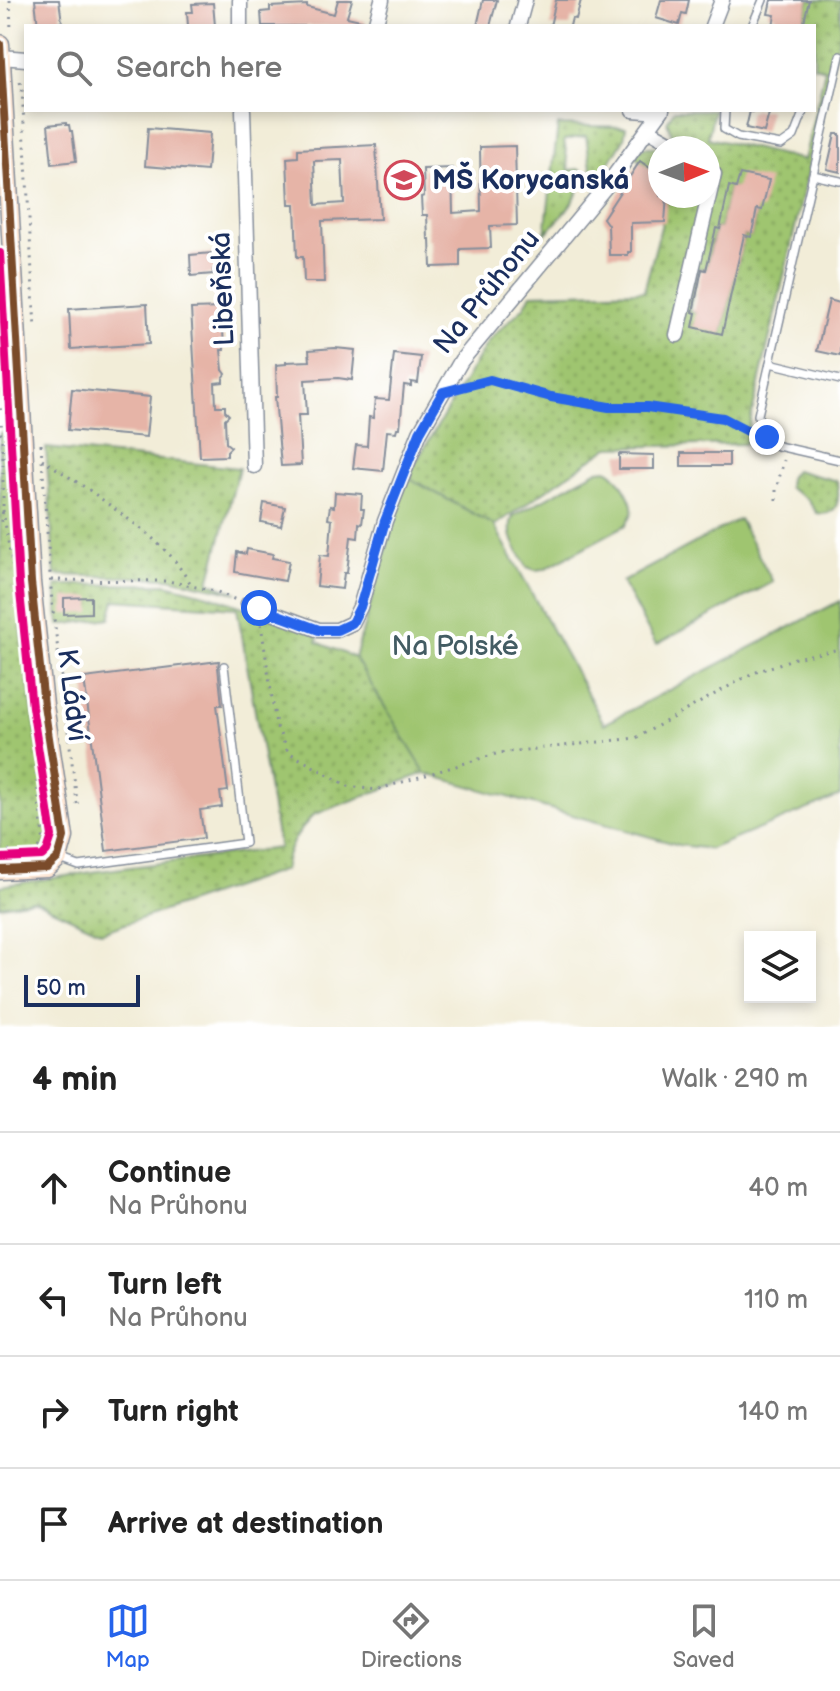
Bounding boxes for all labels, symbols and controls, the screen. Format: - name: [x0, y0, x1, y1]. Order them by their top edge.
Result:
- search box: [24, 24, 816, 112]
- icon: search: [52, 46, 96, 90]
- text: Search here: [116, 50, 282, 86]
- north arrow: [648, 136, 720, 208]
- school or university icon: MŠ Korycanská: [383, 159, 425, 201]
- place label: MŠ Korycanská: [432, 161, 630, 197]
- street label: Na Průhonu: [427, 223, 547, 361]
- street label: Libeňská: [205, 231, 241, 347]
- route end: [749, 419, 785, 455]
- route start: [241, 590, 277, 626]
- park label: Na Polské: [391, 630, 519, 663]
- street label: K Ládví: [50, 647, 94, 743]
- map controls: [744, 931, 816, 1003]
- button: layers: [744, 931, 816, 1003]
- scale bar: [24, 971, 140, 1007]
- text: 50 m: [36, 975, 86, 1002]
- text: 4 min: [32, 1059, 118, 1100]
- text: Walk · 290 m: [661, 1064, 808, 1095]
- text: Continue: [108, 1155, 231, 1191]
- icon: ahead: [32, 1166, 76, 1210]
- text: 40 m: [748, 1173, 808, 1204]
- text: Na Průhonu: [108, 1191, 248, 1222]
- text: Turn left: [108, 1267, 222, 1303]
- icon: left: [32, 1278, 76, 1322]
- text: 110 m: [744, 1285, 808, 1316]
- text: Na Průhonu: [108, 1303, 248, 1334]
- icon: right: [32, 1390, 76, 1434]
- text: Turn right: [108, 1394, 239, 1430]
- text: 140 m: [738, 1397, 808, 1428]
- icon: arrive: [32, 1502, 76, 1546]
- text: Arrive at destination: [108, 1506, 384, 1542]
- tab: Map: [105, 1599, 150, 1674]
- tab: Directions: [361, 1599, 462, 1674]
- tab: Saved: [673, 1599, 735, 1674]

